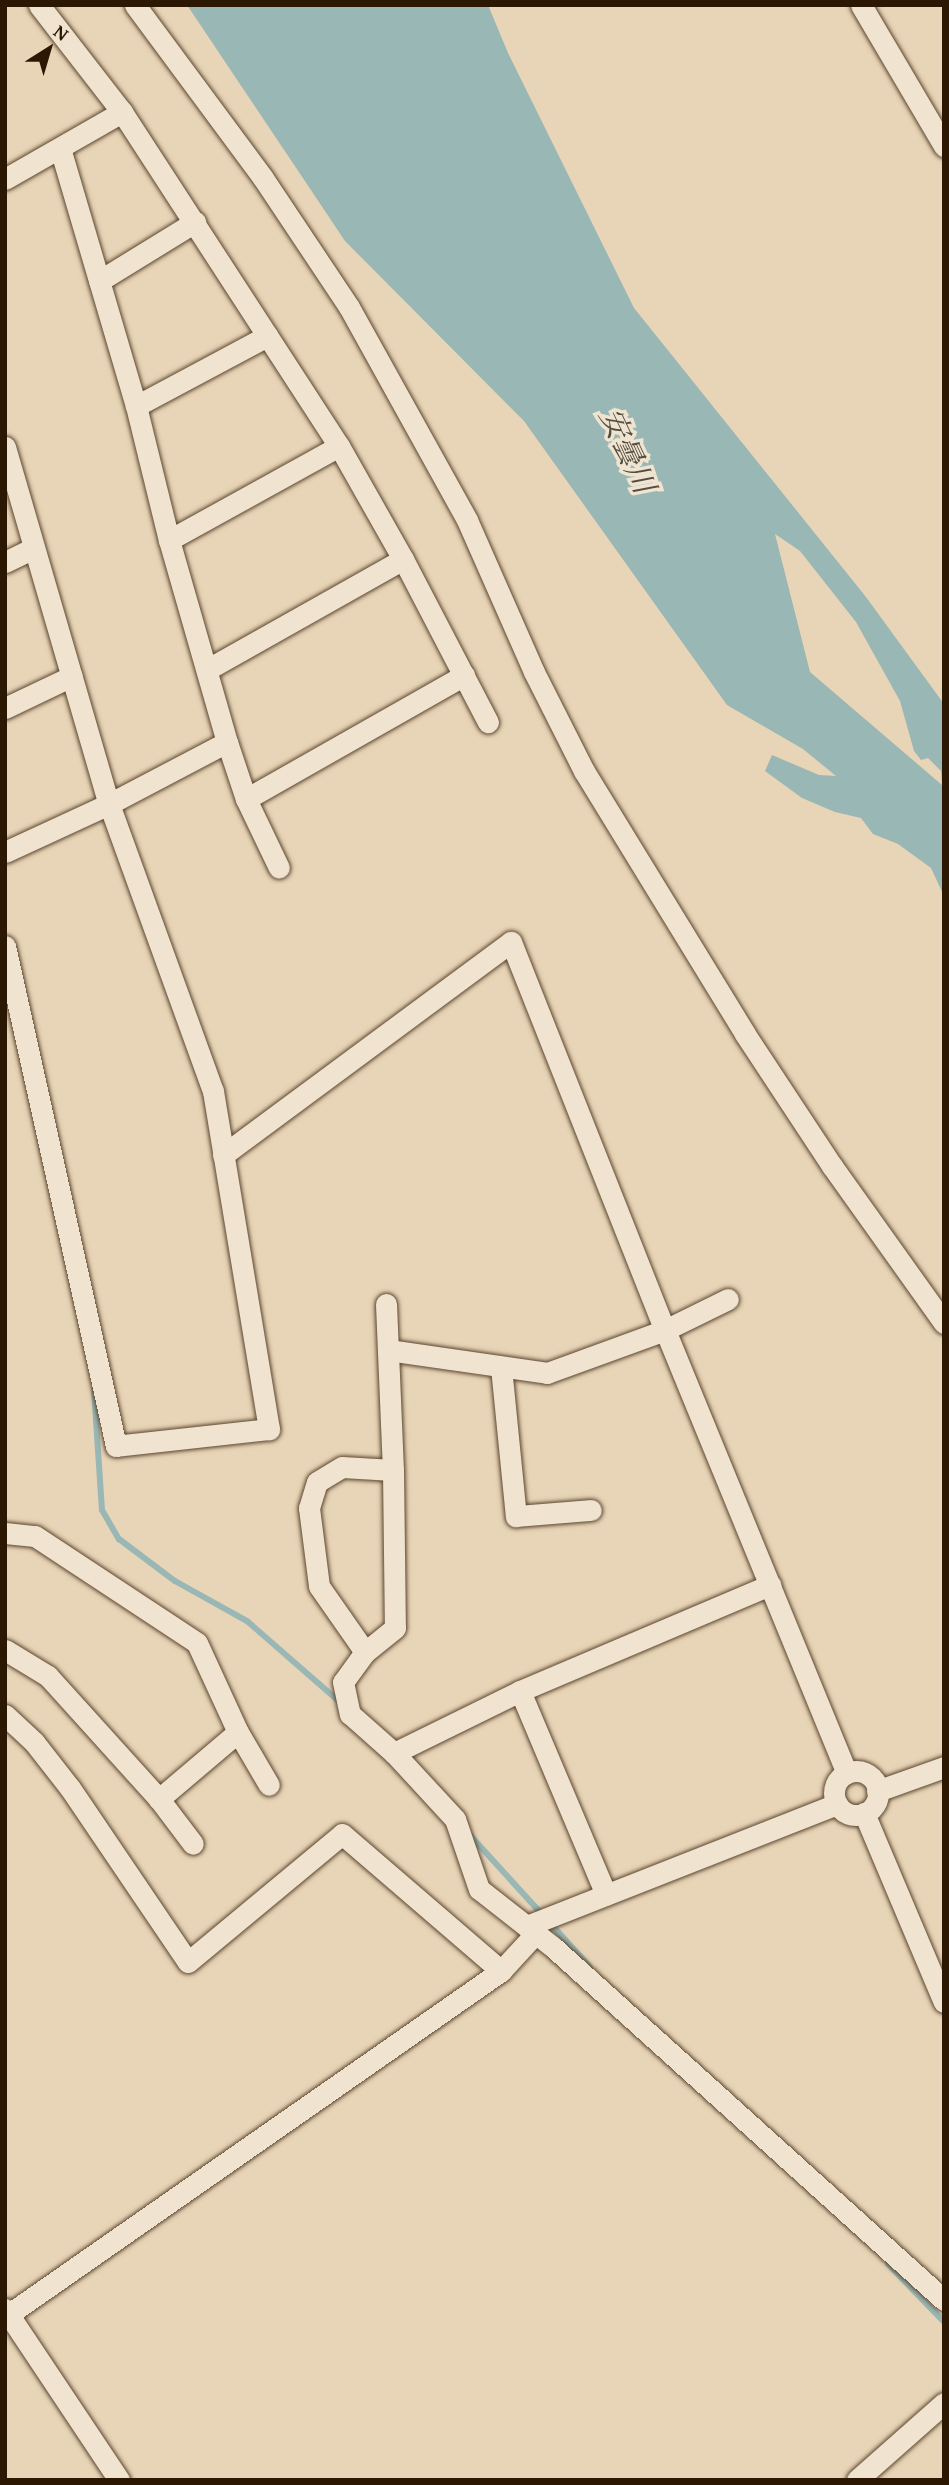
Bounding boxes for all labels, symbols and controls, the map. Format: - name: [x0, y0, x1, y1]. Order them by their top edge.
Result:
- north arrow: [14, 14, 84, 84]
- text: N: [48, 17, 75, 47]
- water label: 安曇川: [593, 402, 663, 498]

